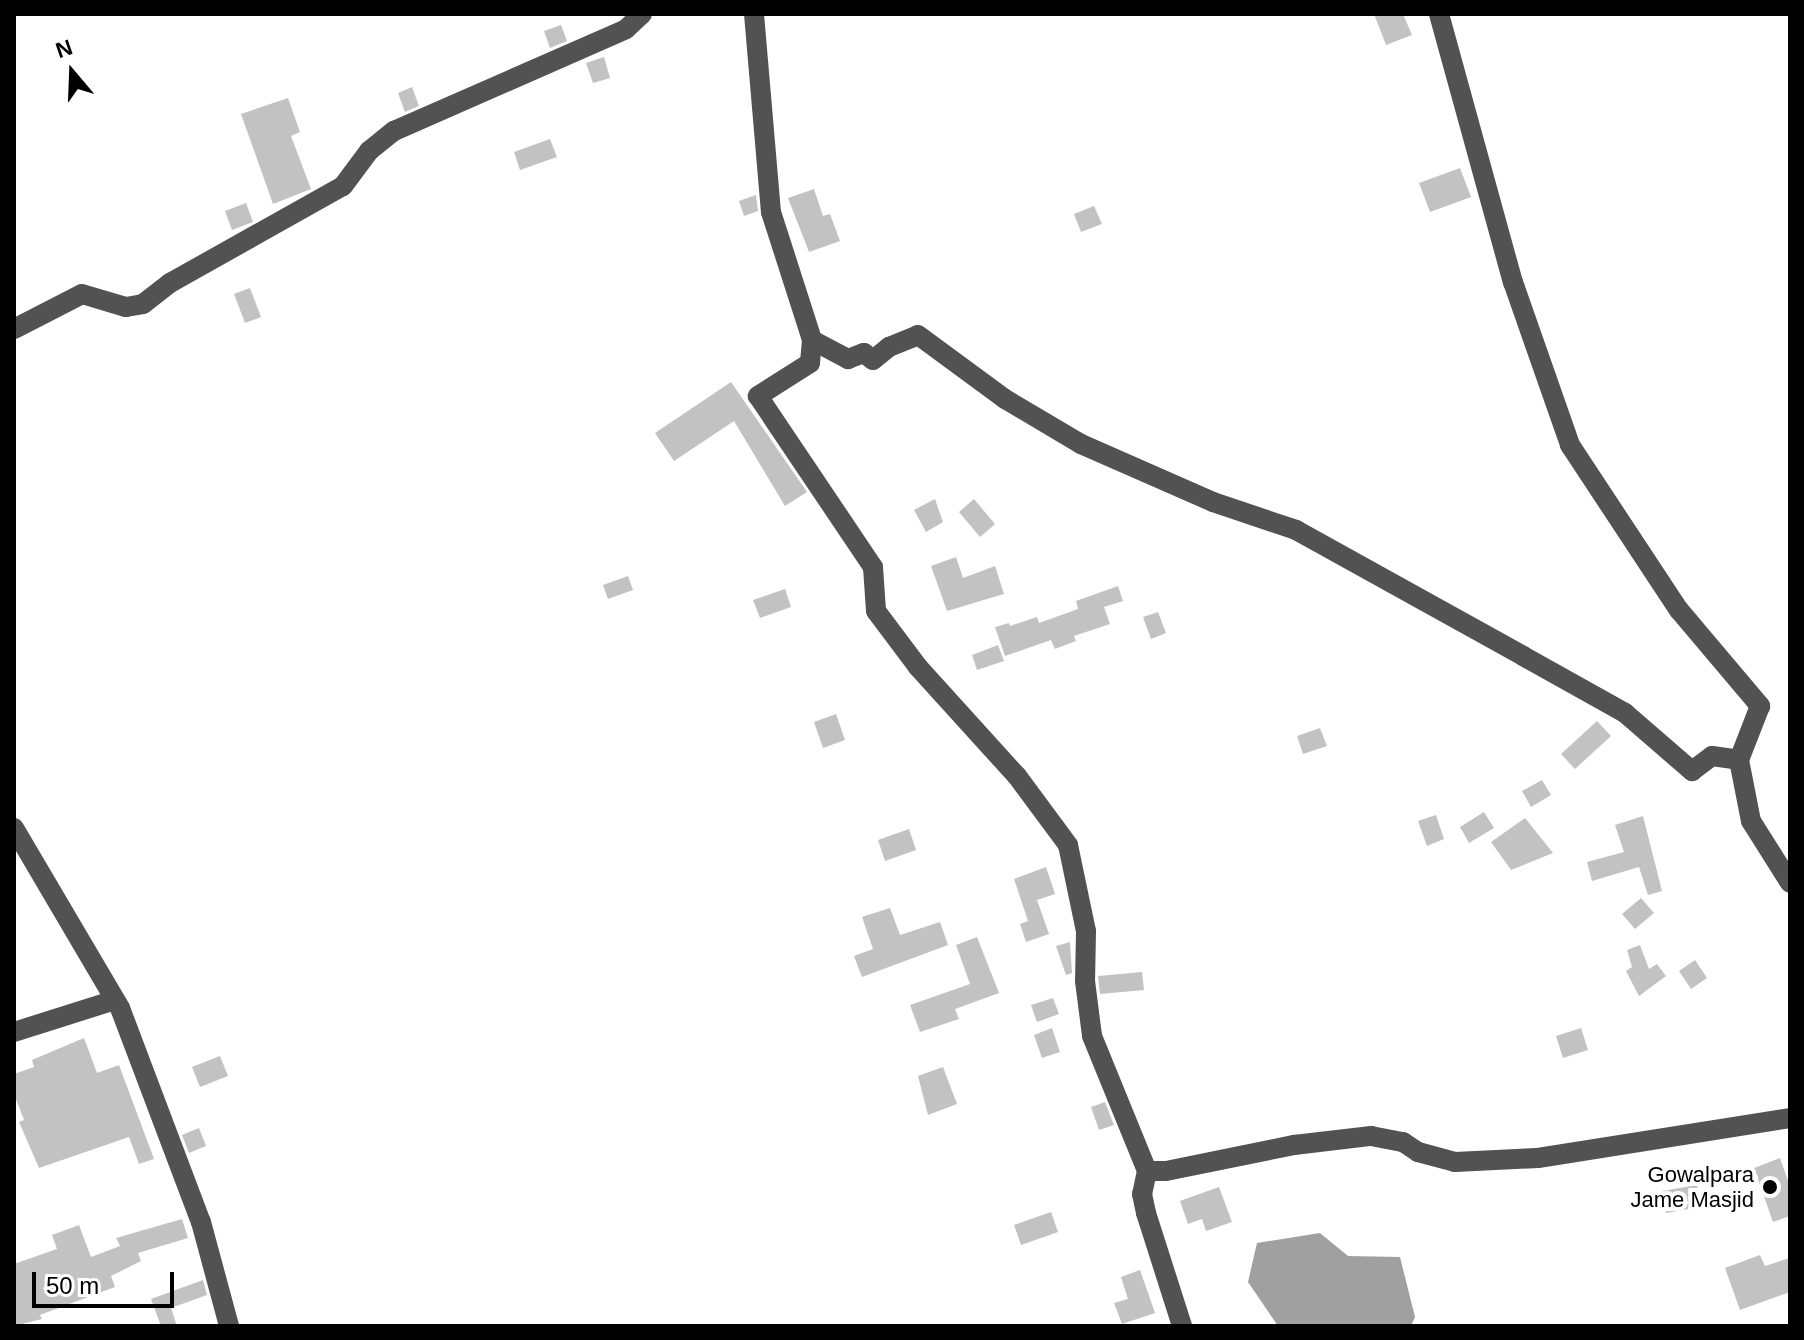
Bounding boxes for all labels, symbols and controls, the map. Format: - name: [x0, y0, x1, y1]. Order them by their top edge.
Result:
- north arrow: [32, 32, 112, 112]
- text: N: [52, 34, 76, 63]
- place label: Gowalpara Jame Masjid: [1631, 1161, 1754, 1212]
- marker: Gowalpara Jame Masjid: [1761, 1178, 1779, 1196]
- scale bar: [36, 1256, 178, 1306]
- text: 50 m: [46, 1272, 99, 1299]

